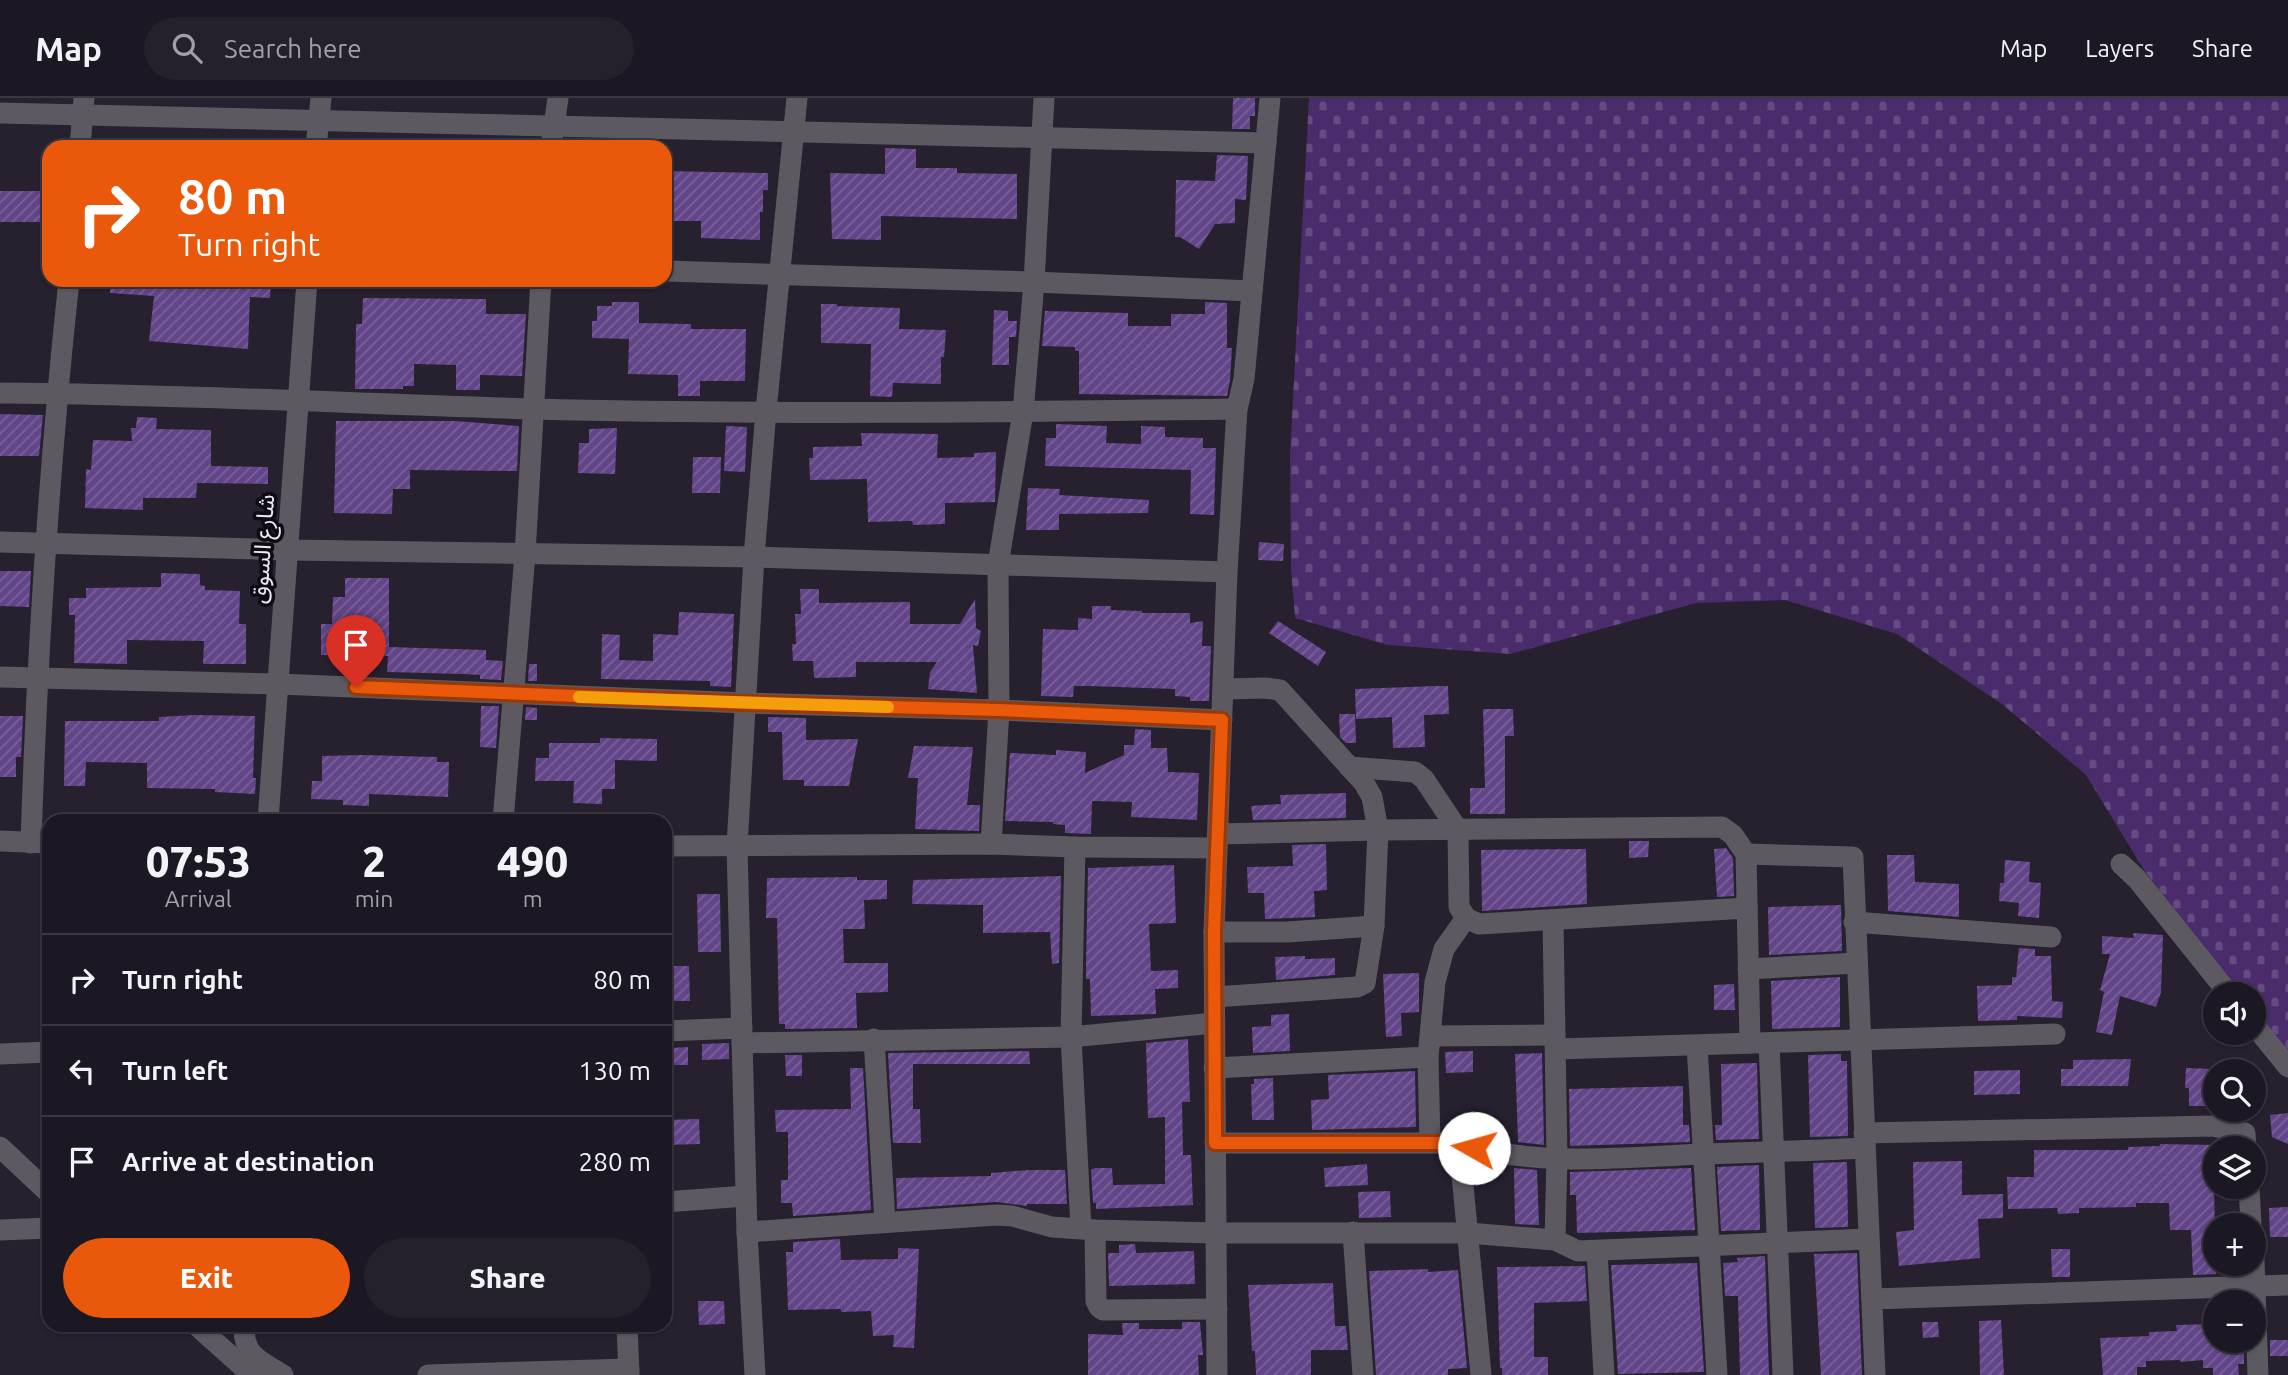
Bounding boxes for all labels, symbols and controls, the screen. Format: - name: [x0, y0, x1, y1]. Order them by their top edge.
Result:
- search box: [144, 17, 634, 80]
- icon: search: [168, 29, 206, 67]
- text: Map: [35, 30, 102, 67]
- text: Search here: [224, 34, 362, 63]
- text: Map: [2000, 35, 2047, 62]
- text: Layers: [2085, 35, 2154, 62]
- text: Share: [2192, 35, 2253, 62]
- icon: right: [63, 168, 154, 259]
- text: 80 m: [178, 168, 287, 223]
- text: Turn right: [178, 226, 320, 262]
- street label: شارع السوق: [246, 493, 283, 605]
- pin: [326, 615, 386, 687]
- icon: arrive: [337, 626, 375, 664]
- text: 07:53: [146, 838, 251, 885]
- text: 2: [362, 838, 386, 885]
- text: 490: [497, 838, 568, 885]
- text: Arrival: [165, 886, 232, 911]
- text: min: [355, 886, 393, 911]
- text: m: [523, 886, 543, 911]
- icon: right: [63, 961, 101, 999]
- text: Turn right: [122, 965, 243, 994]
- text: 80 m: [593, 965, 651, 994]
- map controls: [2203, 982, 2266, 1353]
- button: sound: [2203, 982, 2266, 1045]
- icon: left: [63, 1052, 101, 1090]
- text: Turn left: [122, 1056, 228, 1085]
- text: 130 m: [579, 1056, 651, 1085]
- button: search: [2203, 1059, 2266, 1122]
- position arrow: [1437, 1111, 1511, 1185]
- button: layers: [2203, 1136, 2266, 1199]
- icon: arrive: [63, 1143, 101, 1181]
- text: Arrive at destination: [122, 1147, 375, 1176]
- text: 280 m: [579, 1147, 651, 1176]
- button: +: [2203, 1213, 2266, 1276]
- button: Exit: [63, 1238, 350, 1318]
- button: Share: [364, 1238, 651, 1318]
- button: −: [2203, 1290, 2266, 1353]

